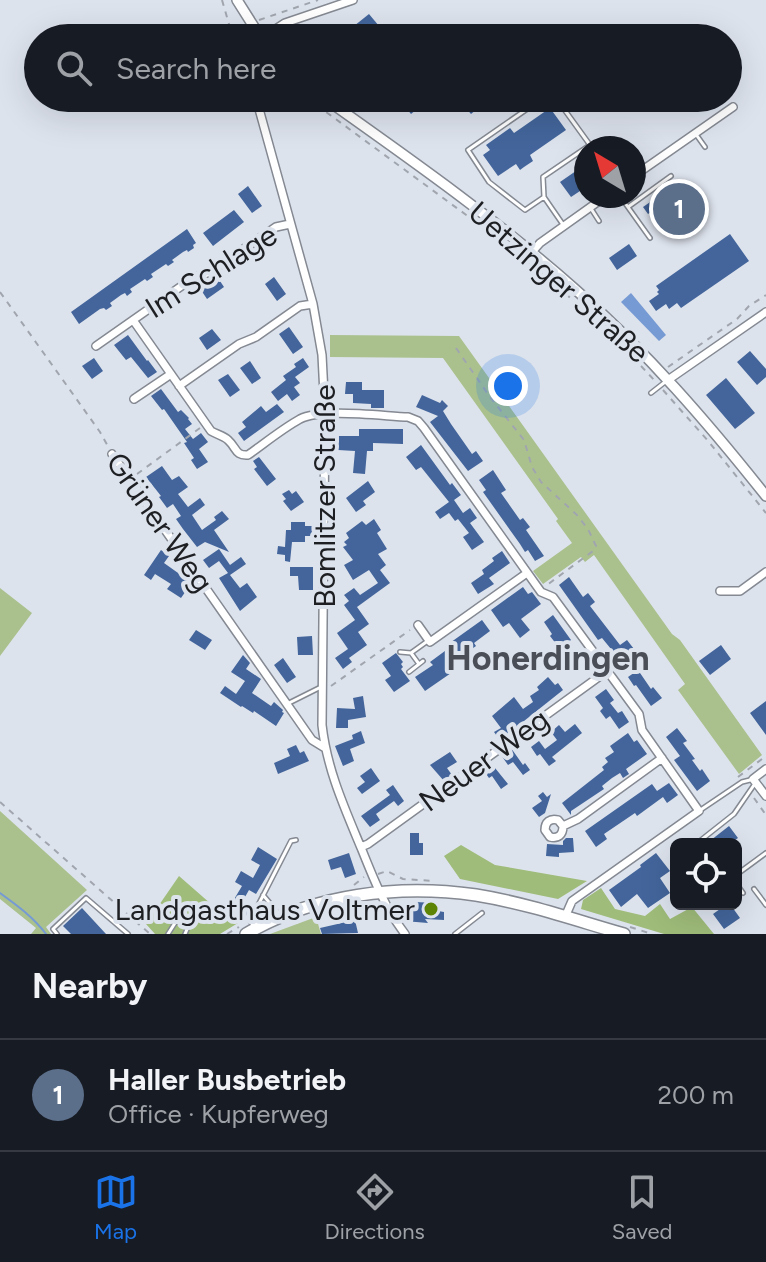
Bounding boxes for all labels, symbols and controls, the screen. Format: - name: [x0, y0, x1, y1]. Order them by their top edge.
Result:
- search box: [24, 24, 742, 112]
- icon: search: [52, 46, 96, 90]
- text: Search here: [116, 50, 276, 87]
- north arrow: [574, 136, 646, 208]
- pin: 1: [653, 179, 705, 239]
- street label: Uetzinger Straße: [461, 193, 657, 371]
- street label: Im Schlage: [138, 216, 284, 326]
- your location: [488, 366, 528, 406]
- street label: Bomlitzer Straße: [306, 384, 343, 608]
- street label: Grüner Weg: [98, 445, 222, 599]
- district label: Honerdingen: [446, 638, 650, 679]
- street label: Neuer Weg: [412, 700, 556, 820]
- map controls: [670, 838, 742, 910]
- button: locate: [670, 838, 742, 910]
- place label: Landgasthaus Voltmer: [114, 891, 415, 928]
- marker: Landgasthaus Voltmer: [422, 900, 440, 918]
- text: Nearby: [32, 966, 147, 1007]
- text: Haller Busbetrieb: [108, 1061, 346, 1098]
- text: 1: [53, 1079, 63, 1111]
- text: 200 m: [658, 1079, 734, 1111]
- text: Office · Kupferweg: [108, 1098, 329, 1130]
- tab: Map: [94, 1170, 138, 1245]
- tab: Directions: [325, 1170, 425, 1245]
- tab: Saved: [612, 1170, 672, 1245]

